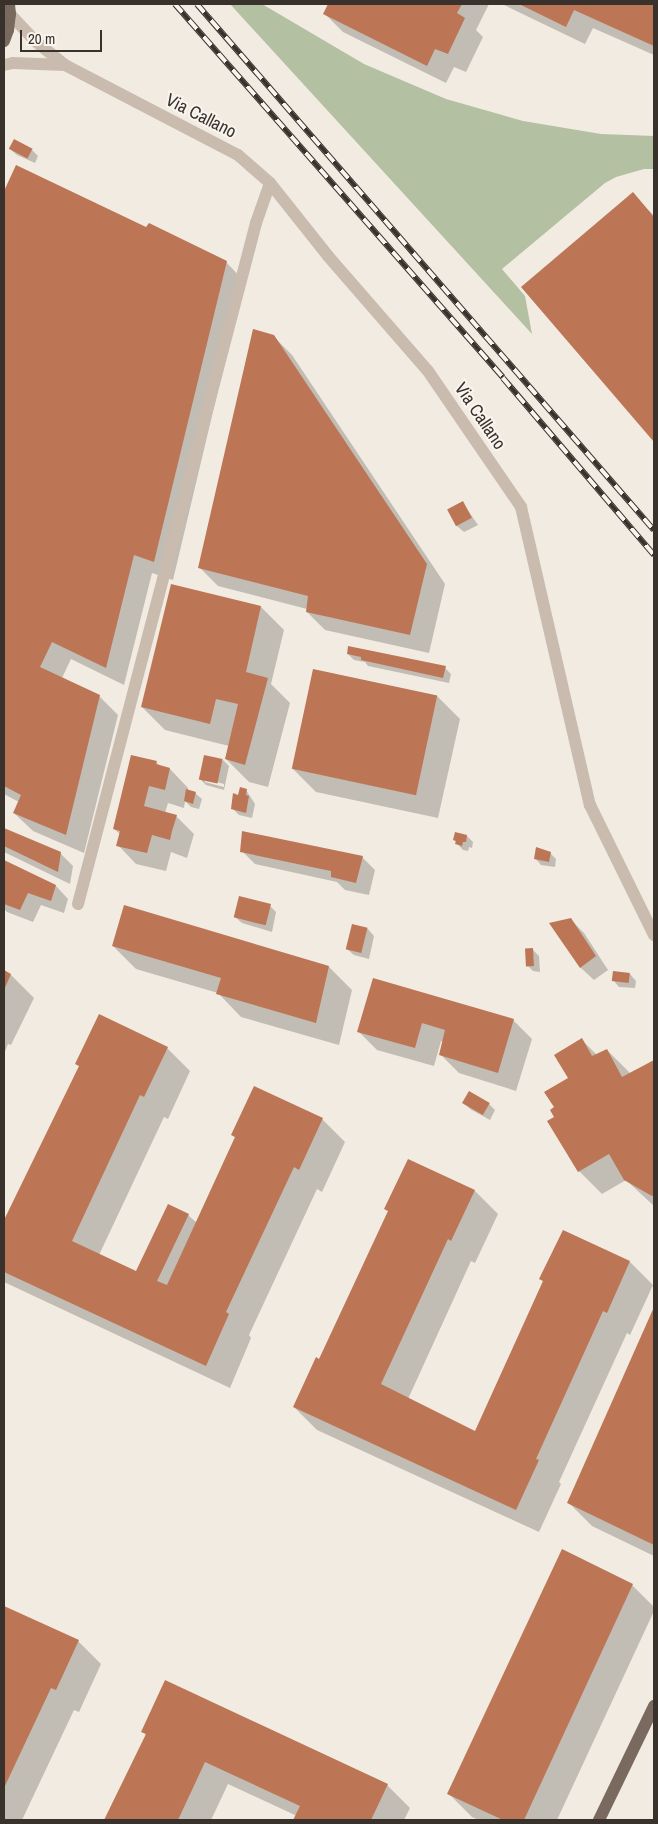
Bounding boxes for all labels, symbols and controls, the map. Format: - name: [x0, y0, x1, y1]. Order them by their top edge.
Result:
- scale bar: [22, 20, 105, 52]
- text: 20 m: [28, 28, 55, 49]
- street label: Via Callano: [162, 89, 240, 143]
- street label: Via Callano: [450, 378, 510, 454]

